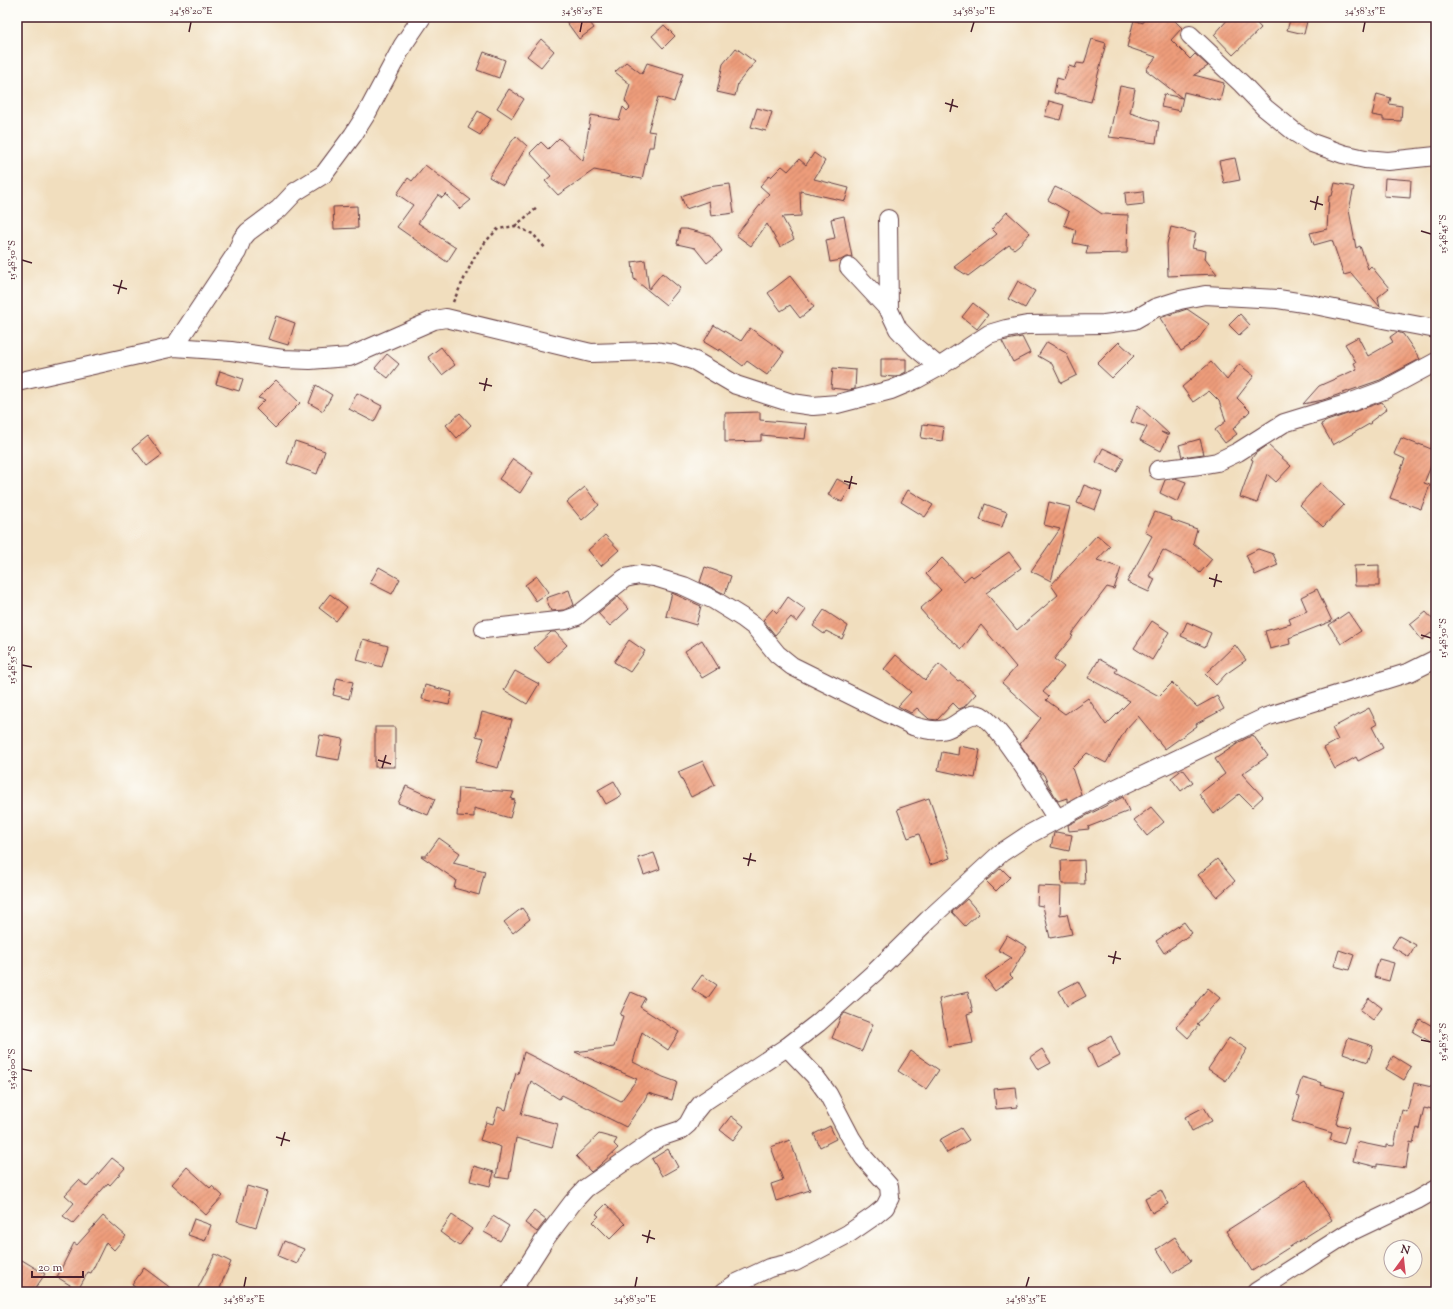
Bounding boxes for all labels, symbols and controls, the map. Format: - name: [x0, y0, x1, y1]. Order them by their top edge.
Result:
- text: 34°58'20"E: [170, 4, 212, 19]
- text: 34°58'25"E: [562, 4, 602, 19]
- text: 34°58'30"E: [953, 4, 995, 19]
- text: 34°58'35"E: [1345, 4, 1385, 19]
- text: 15°48'45"S: [1436, 214, 1451, 254]
- text: 15°48'50"S: [5, 240, 20, 280]
- text: 15°48'50"S: [1436, 618, 1451, 658]
- text: 15°48'55"S: [5, 646, 20, 684]
- text: 15°48'55"S: [1436, 1023, 1451, 1061]
- text: 15°49'00"S: [5, 1049, 20, 1089]
- north arrow: [1383, 1239, 1423, 1279]
- text: N: [1398, 1241, 1412, 1259]
- scale bar: [32, 1253, 83, 1279]
- text: 20 m: [38, 1259, 63, 1277]
- text: 34°58'25"E: [224, 1292, 264, 1307]
- text: 34°58'30"E: [614, 1292, 656, 1307]
- text: 34°58'35"E: [1006, 1292, 1046, 1307]

